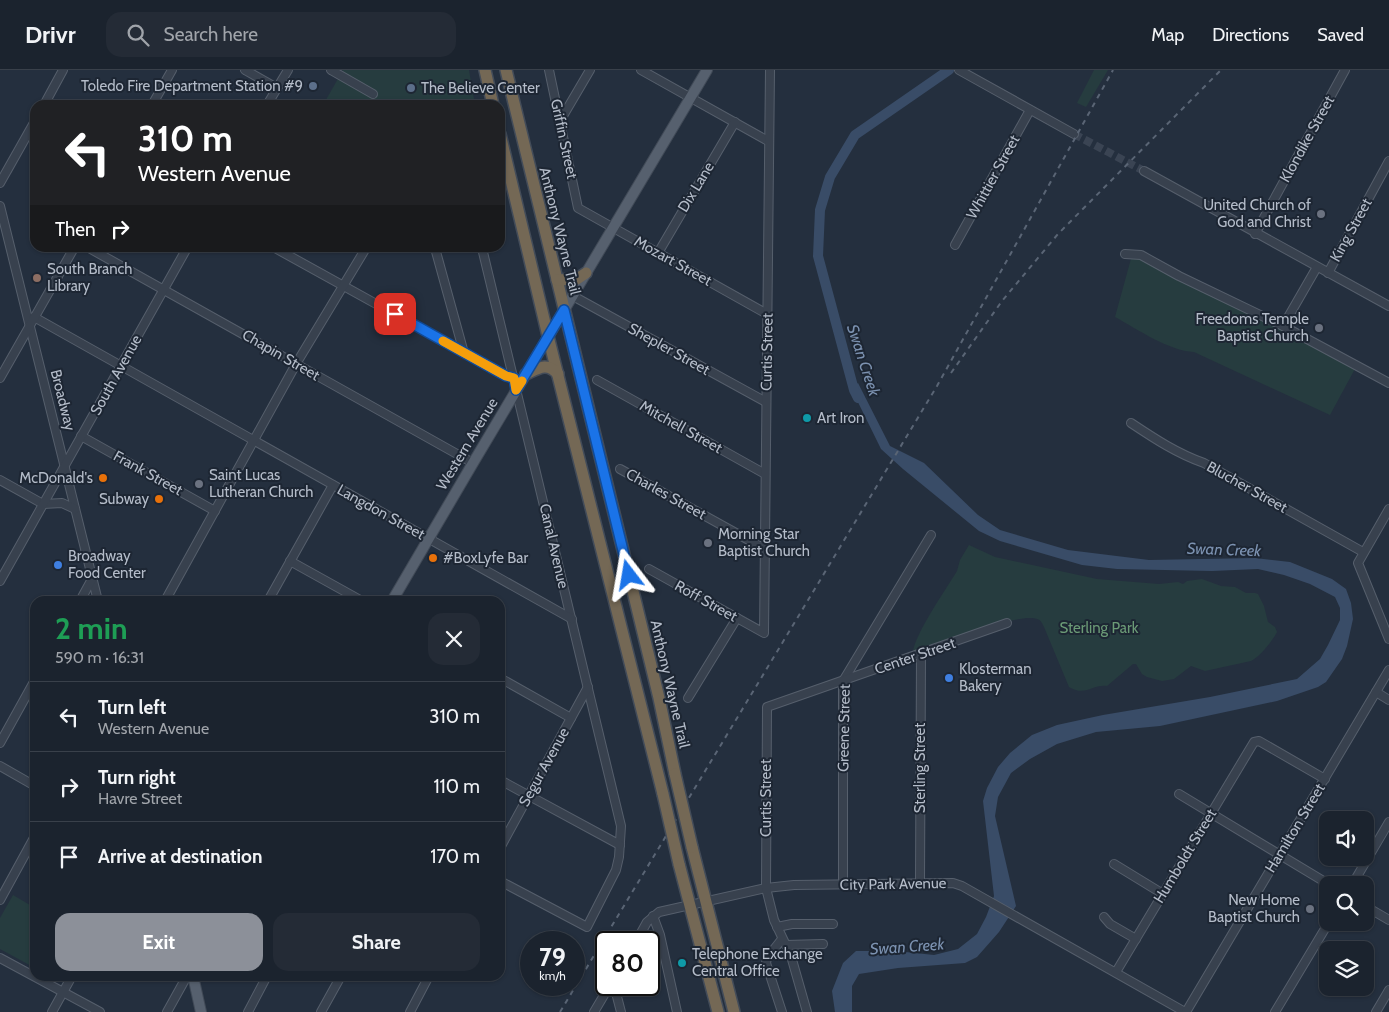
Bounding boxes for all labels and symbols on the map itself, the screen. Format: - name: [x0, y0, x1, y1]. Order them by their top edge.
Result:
- place label: Toledo Fire Department Station #9: [81, 77, 303, 95]
- place label: The Believe Center: [421, 79, 540, 97]
- marker: Toledo Fire Department Station #9: [307, 80, 319, 92]
- marker: The Believe Center: [405, 82, 417, 94]
- street label: Klondike Street: [1276, 93, 1338, 185]
- street label: Griffin Street: [547, 97, 581, 181]
- street label: Whittier Street: [963, 132, 1023, 222]
- street label: Dix Lane: [674, 158, 718, 215]
- street label: Anthony Wayne Trail: [535, 165, 585, 297]
- street label: King Street: [1326, 195, 1376, 265]
- place label: United Church of God and Christ: [1203, 196, 1311, 231]
- marker: United Church of God and Christ: [1315, 208, 1327, 220]
- street label: Mozart Street: [631, 232, 715, 290]
- place label: South Branch Library: [47, 260, 132, 295]
- marker: South Branch Library: [31, 272, 43, 284]
- pin: [374, 293, 416, 335]
- place label: Freedoms Temple Baptist Church: [1195, 310, 1309, 345]
- street label: Curtis Street: [757, 313, 777, 391]
- street label: Shepler Street: [625, 319, 713, 379]
- water label: Swan Creek: [843, 322, 884, 400]
- marker: Freedoms Temple Baptist Church: [1313, 322, 1325, 334]
- street label: Chapin Street: [239, 326, 323, 384]
- street label: South Avenue: [87, 331, 146, 418]
- street label: Broadway: [47, 368, 79, 433]
- street label: Western Avenue: [432, 394, 502, 493]
- street label: Mitchell Street: [636, 397, 726, 457]
- place label: Art Iron: [817, 409, 864, 427]
- marker: Art Iron: [801, 412, 813, 424]
- street label: Frank Street: [110, 447, 186, 499]
- street label: Blucher Street: [1203, 457, 1291, 517]
- street label: Charles Street: [623, 465, 709, 523]
- place label: Saint Lucas Lutheran Church: [209, 466, 313, 501]
- place label: McDonald's: [19, 469, 93, 487]
- marker: McDonald's: [97, 472, 109, 484]
- marker: Saint Lucas Lutheran Church: [193, 478, 205, 490]
- street label: Langdon Street: [334, 481, 428, 543]
- place label: Subway: [99, 490, 149, 508]
- marker: Subway: [153, 493, 165, 505]
- street label: Canal Avenue: [535, 502, 573, 590]
- place label: Morning Star Baptist Church: [718, 525, 810, 560]
- marker: Morning Star Baptist Church: [702, 537, 714, 549]
- water label: Swan Creek: [1186, 539, 1263, 560]
- place label: Broadway Food Center: [68, 547, 146, 582]
- position arrow: [602, 548, 654, 600]
- place label: #BoxLyfe Bar: [443, 549, 528, 567]
- marker: #BoxLyfe Bar: [427, 552, 439, 564]
- marker: Broadway Food Center: [52, 559, 64, 571]
- street label: Roff Street: [672, 576, 740, 626]
- street label: Anthony Wayne Trail: [647, 618, 694, 750]
- park label: Sterling Park: [1060, 619, 1139, 637]
- street label: Center Street: [872, 634, 958, 678]
- place label: Klosterman Bakery: [959, 660, 1032, 695]
- marker: Klosterman Bakery: [943, 672, 955, 684]
- street label: Greene Street: [834, 684, 854, 772]
- street label: Sterling Street: [911, 723, 929, 813]
- street label: Segur Avenue: [515, 724, 573, 810]
- street label: Curtis Street: [757, 759, 775, 837]
- street label: Hamilton Street: [1261, 780, 1329, 876]
- street label: Humboldt Street: [1150, 806, 1220, 906]
- street label: City Park Avenue: [839, 874, 947, 894]
- place label: New Home Baptist Church: [1208, 891, 1300, 926]
- marker: New Home Baptist Church: [1304, 903, 1316, 915]
- speed limit sign: 80: [595, 931, 660, 996]
- water label: Swan Creek: [869, 934, 946, 959]
- place label: Telephone Exchange Central Office: [692, 945, 823, 980]
- marker: Telephone Exchange Central Office: [676, 957, 688, 969]

